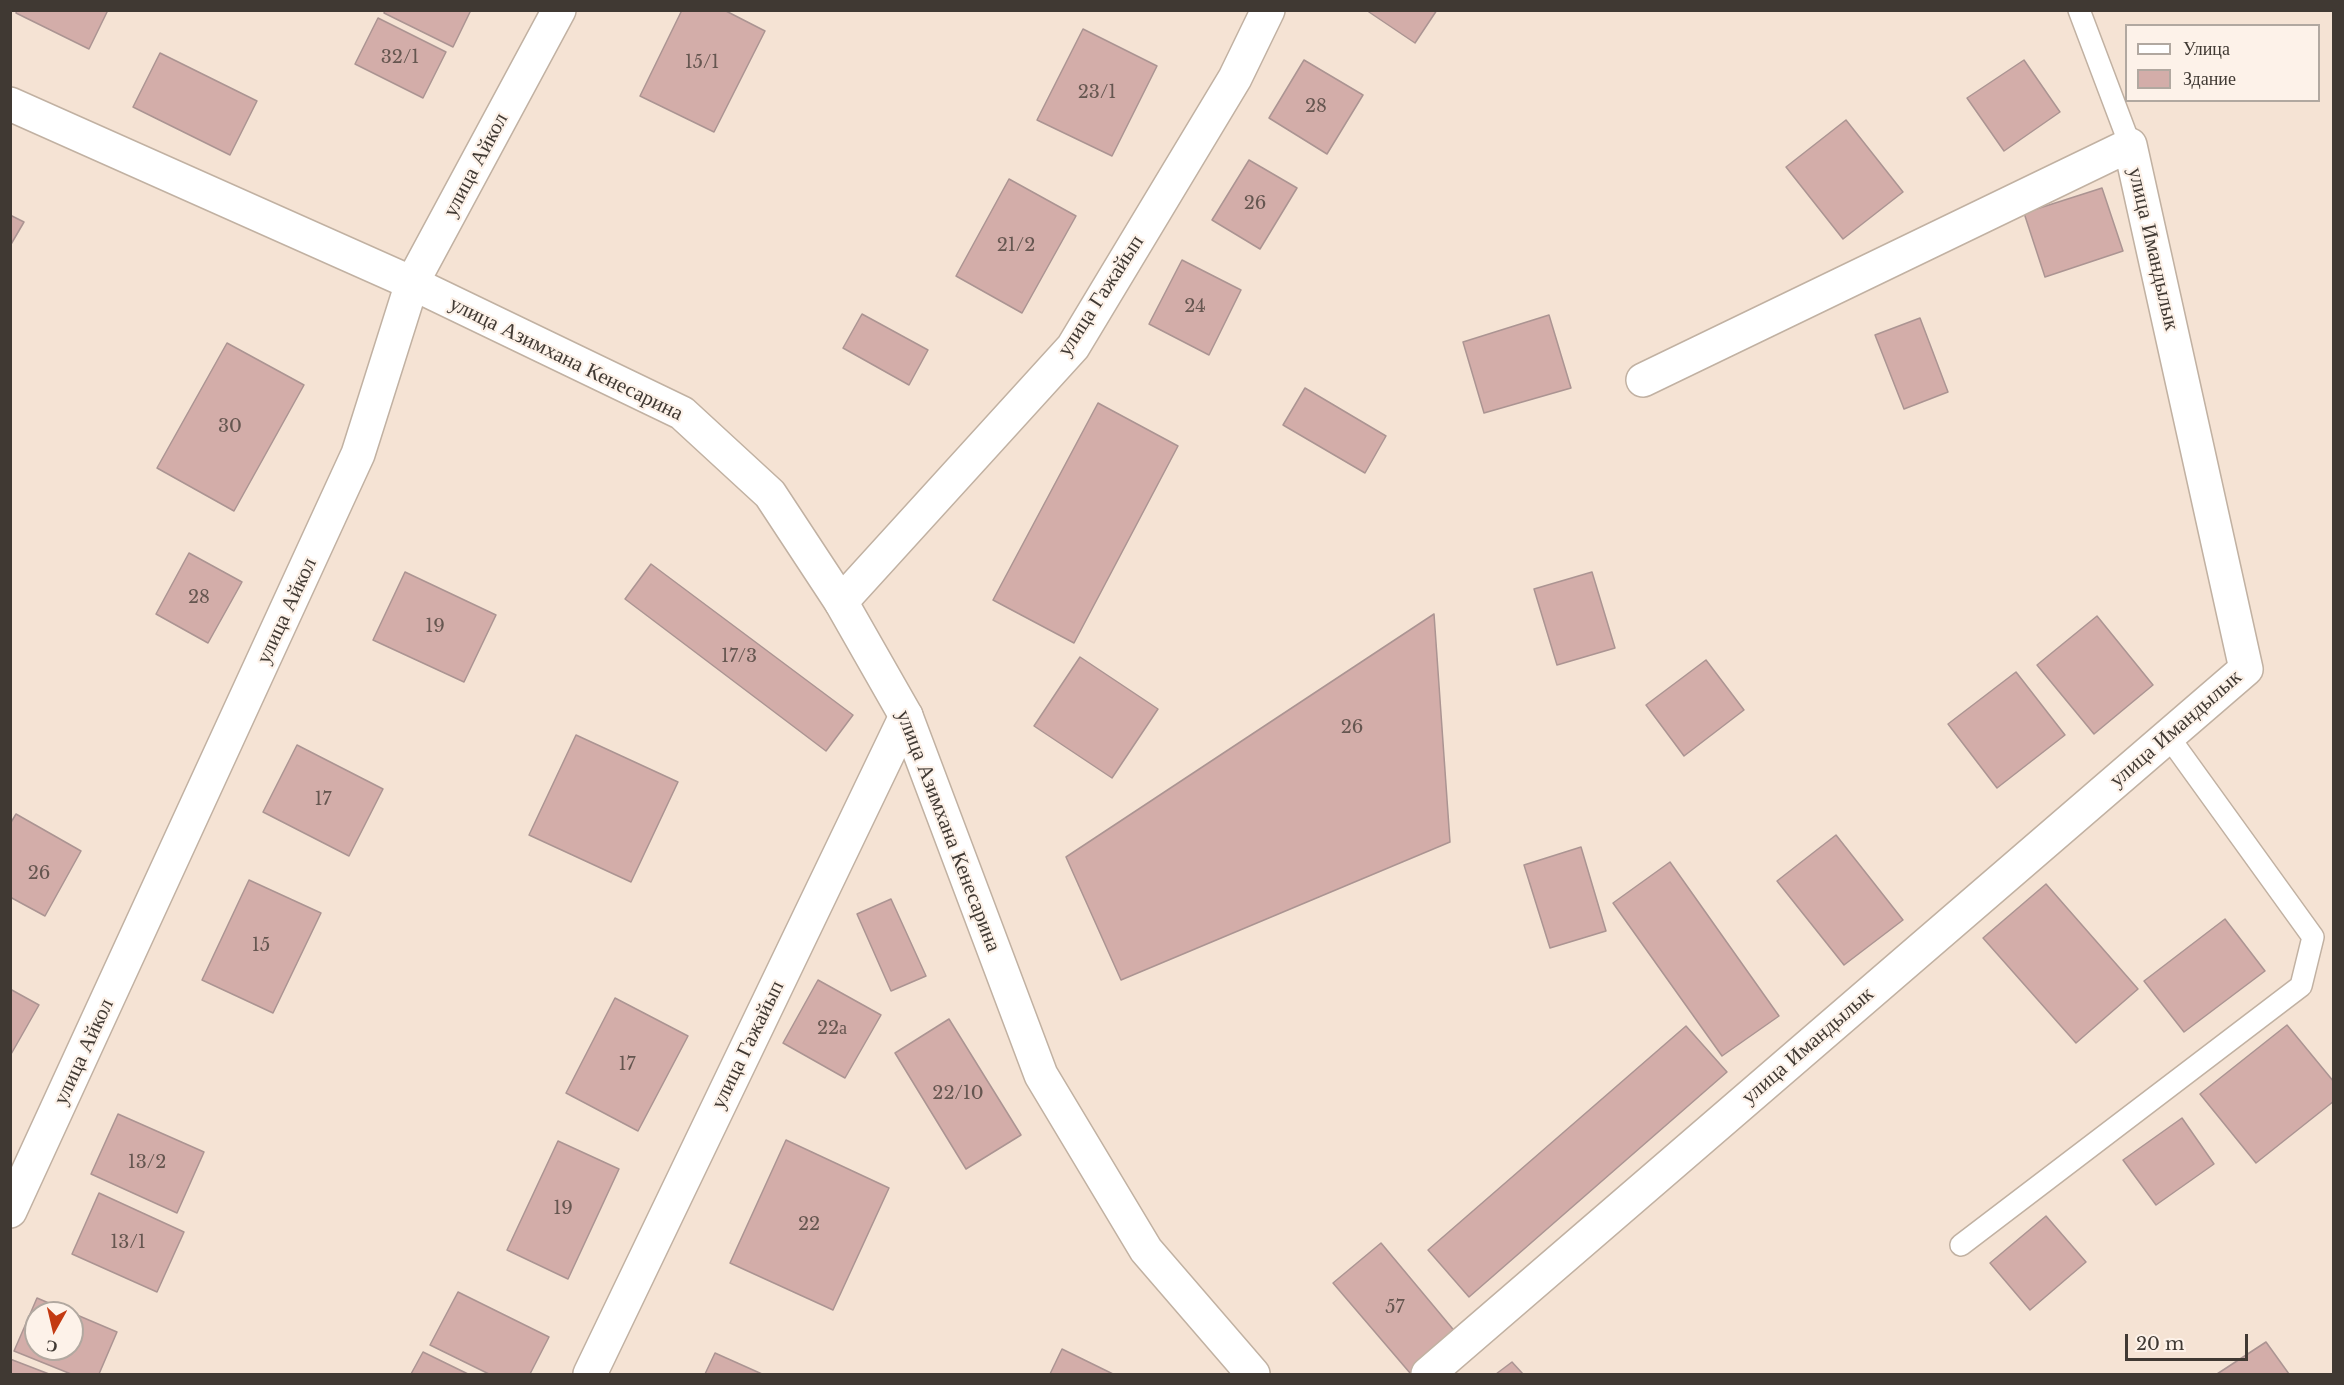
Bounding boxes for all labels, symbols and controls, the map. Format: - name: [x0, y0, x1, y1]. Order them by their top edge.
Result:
- legend: [2125, 24, 2320, 102]
- text: Улица: [2183, 38, 2230, 60]
- house number: 32/1: [381, 47, 419, 69]
- house number: 15/1: [685, 52, 719, 74]
- text: Здание: [2183, 68, 2236, 90]
- house number: 23/1: [1078, 82, 1116, 104]
- house number: 28: [1305, 96, 1327, 118]
- street label: улица Айкол: [438, 109, 514, 221]
- street label: улица Имандылык: [2122, 165, 2184, 333]
- house number: 26: [1244, 193, 1266, 215]
- street label: улица Гажайып: [1053, 231, 1149, 361]
- house number: 21/2: [997, 235, 1035, 257]
- street label: улица Азимхана Кенесарина: [445, 291, 687, 427]
- house number: 24: [1184, 296, 1206, 318]
- house number: 30: [218, 416, 242, 438]
- street label: улица Айкол: [251, 554, 323, 668]
- house number: 28: [188, 587, 210, 609]
- house number: 19: [425, 616, 445, 638]
- house number: 17/3: [721, 646, 757, 668]
- street label: улица Имандылык: [2105, 665, 2247, 793]
- street label: улица Азимхана Кенесарина: [890, 707, 1006, 955]
- house number: 26: [1341, 717, 1363, 739]
- house number: 17: [314, 789, 332, 811]
- house number: 26: [28, 863, 50, 885]
- house number: 15: [252, 935, 270, 957]
- street label: улица Гажайып: [706, 977, 790, 1113]
- street label: улица Имандылык: [1737, 982, 1879, 1110]
- street label: улица Айкол: [48, 995, 120, 1109]
- house number: 22а: [817, 1018, 847, 1040]
- house number: 17: [618, 1054, 636, 1076]
- house number: 22/10: [932, 1083, 984, 1105]
- house number: 13/2: [128, 1152, 166, 1174]
- house number: 19: [553, 1198, 573, 1220]
- house number: 22: [798, 1214, 820, 1236]
- house number: 13/1: [110, 1232, 146, 1254]
- house number: 57: [1385, 1297, 1405, 1319]
- north arrow: [24, 1301, 84, 1361]
- scale bar: [2128, 1322, 2251, 1360]
- text: 20 m: [2136, 1333, 2184, 1355]
- text: С: [45, 1336, 59, 1358]

